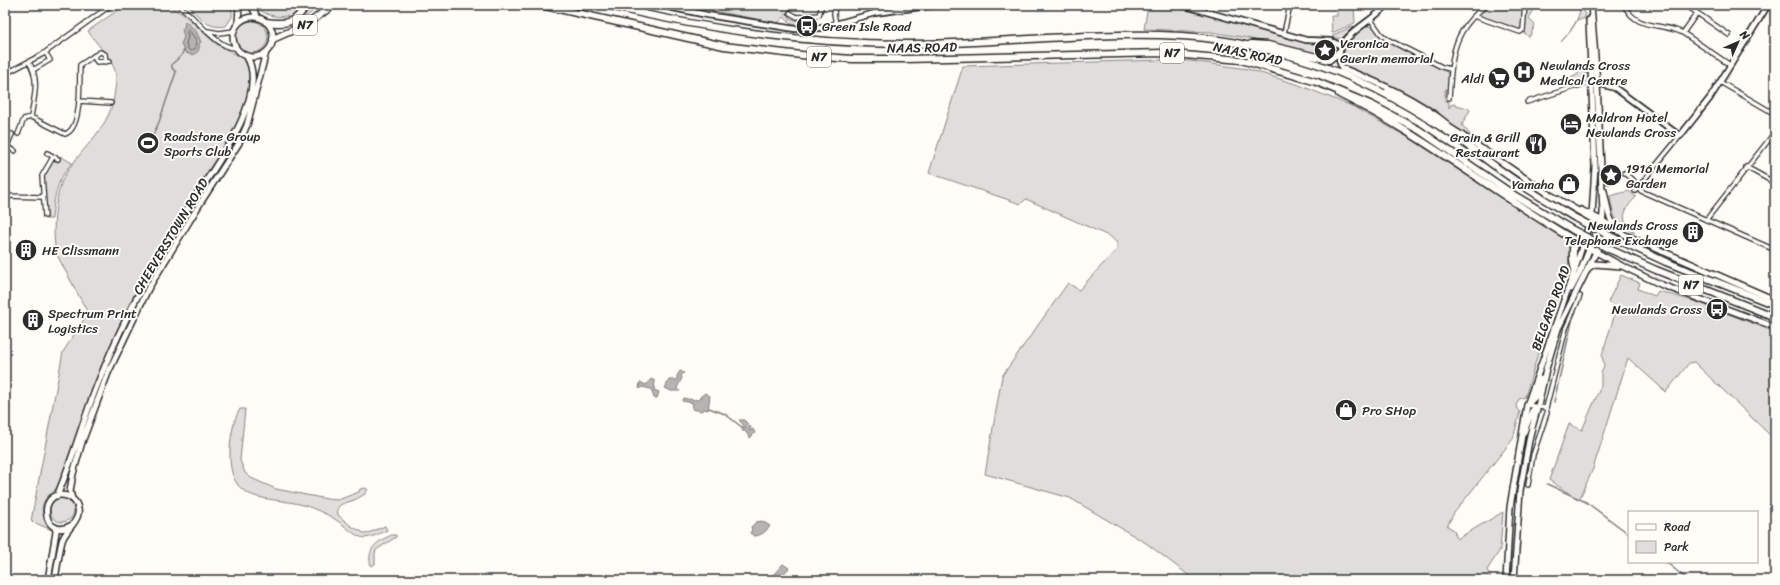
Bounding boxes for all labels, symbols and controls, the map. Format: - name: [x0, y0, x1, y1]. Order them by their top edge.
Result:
- bus stop icon: Green Isle Road: [794, 13, 820, 39]
- road number: N7: [293, 15, 317, 35]
- place label: Green Isle Road: [822, 15, 912, 38]
- north arrow: [1718, 22, 1758, 62]
- text: N: [1735, 25, 1754, 45]
- place label: Veronica Guerin memorial: [1340, 32, 1434, 70]
- street label: NAAS ROAD: [887, 35, 957, 60]
- street label: NAAS ROAD: [1211, 35, 1285, 72]
- place icon: Veronica Guerin memorial: [1312, 37, 1338, 63]
- road number: N7: [1160, 43, 1184, 63]
- road number: N7: [807, 47, 831, 67]
- place label: Newlands Cross Medical Centre: [1540, 54, 1630, 92]
- hospital icon: Newlands Cross Medical Centre: [1511, 59, 1537, 85]
- supermarket icon: Aldi: [1486, 65, 1512, 91]
- place label: Aldi: [1460, 67, 1484, 90]
- place label: Maldron Hotel Newlands Cross: [1586, 106, 1676, 144]
- hotel icon: Maldron Hotel Newlands Cross: [1558, 111, 1584, 137]
- place label: Roadstone Group Sports Club: [164, 125, 261, 163]
- place label: Grain & Grill Restaurant: [1450, 126, 1520, 164]
- sports icon: Roadstone Group Sports Club: [135, 130, 161, 156]
- restaurant icon: Grain & Grill Restaurant: [1523, 131, 1549, 157]
- place label: 1916 Memorial Garden: [1626, 157, 1709, 195]
- place icon: 1916 Memorial Garden: [1598, 162, 1624, 188]
- shop icon: Yamaha: [1556, 171, 1582, 197]
- street label: CHEEVERSTOWN ROAD: [126, 173, 215, 299]
- place label: Yamaha: [1512, 173, 1554, 196]
- place label: Newlands Cross Telephone Exchange: [1564, 214, 1678, 252]
- building icon: Newlands Cross Telephone Exchange: [1680, 219, 1706, 245]
- building icon: HE Clissmann: [13, 237, 39, 263]
- place label: HE Clissmann: [42, 239, 119, 262]
- street label: BELGARD ROAD: [1524, 262, 1577, 354]
- road number: N7: [1679, 275, 1703, 295]
- bus stop icon: Newlands Cross: [1704, 296, 1730, 322]
- place label: Newlands Cross: [1612, 298, 1702, 321]
- place label: Spectrum Print Logistics: [48, 302, 137, 340]
- building icon: Spectrum Print Logistics: [20, 307, 46, 333]
- shop icon: Pro SHop: [1333, 397, 1359, 423]
- place label: Pro SHop: [1362, 399, 1416, 422]
- legend: [1628, 511, 1758, 563]
- text: Road: [1664, 516, 1691, 538]
- text: Park: [1664, 536, 1689, 558]

